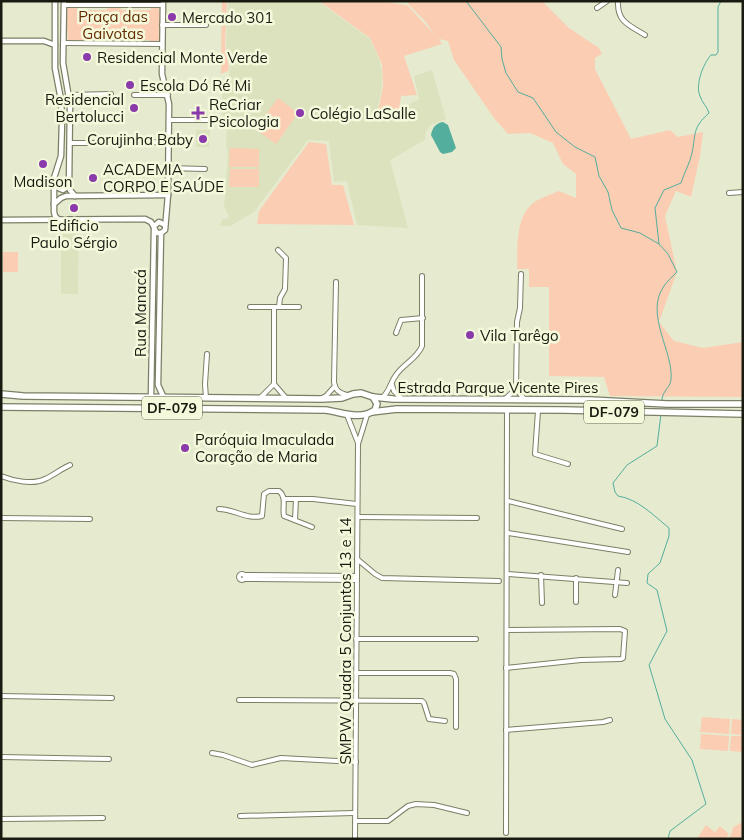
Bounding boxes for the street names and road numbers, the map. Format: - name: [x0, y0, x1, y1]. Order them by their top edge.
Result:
- street label: Rua Manacá: [131, 269, 150, 357]
- street label: Estrada Parque Vicente Pires: [398, 378, 598, 397]
- road number: DF-079: [142, 396, 202, 419]
- road number: DF-079: [584, 401, 644, 424]
- street label: SMPW Quadra 5 Conjuntos 13 e 14: [336, 517, 355, 765]

